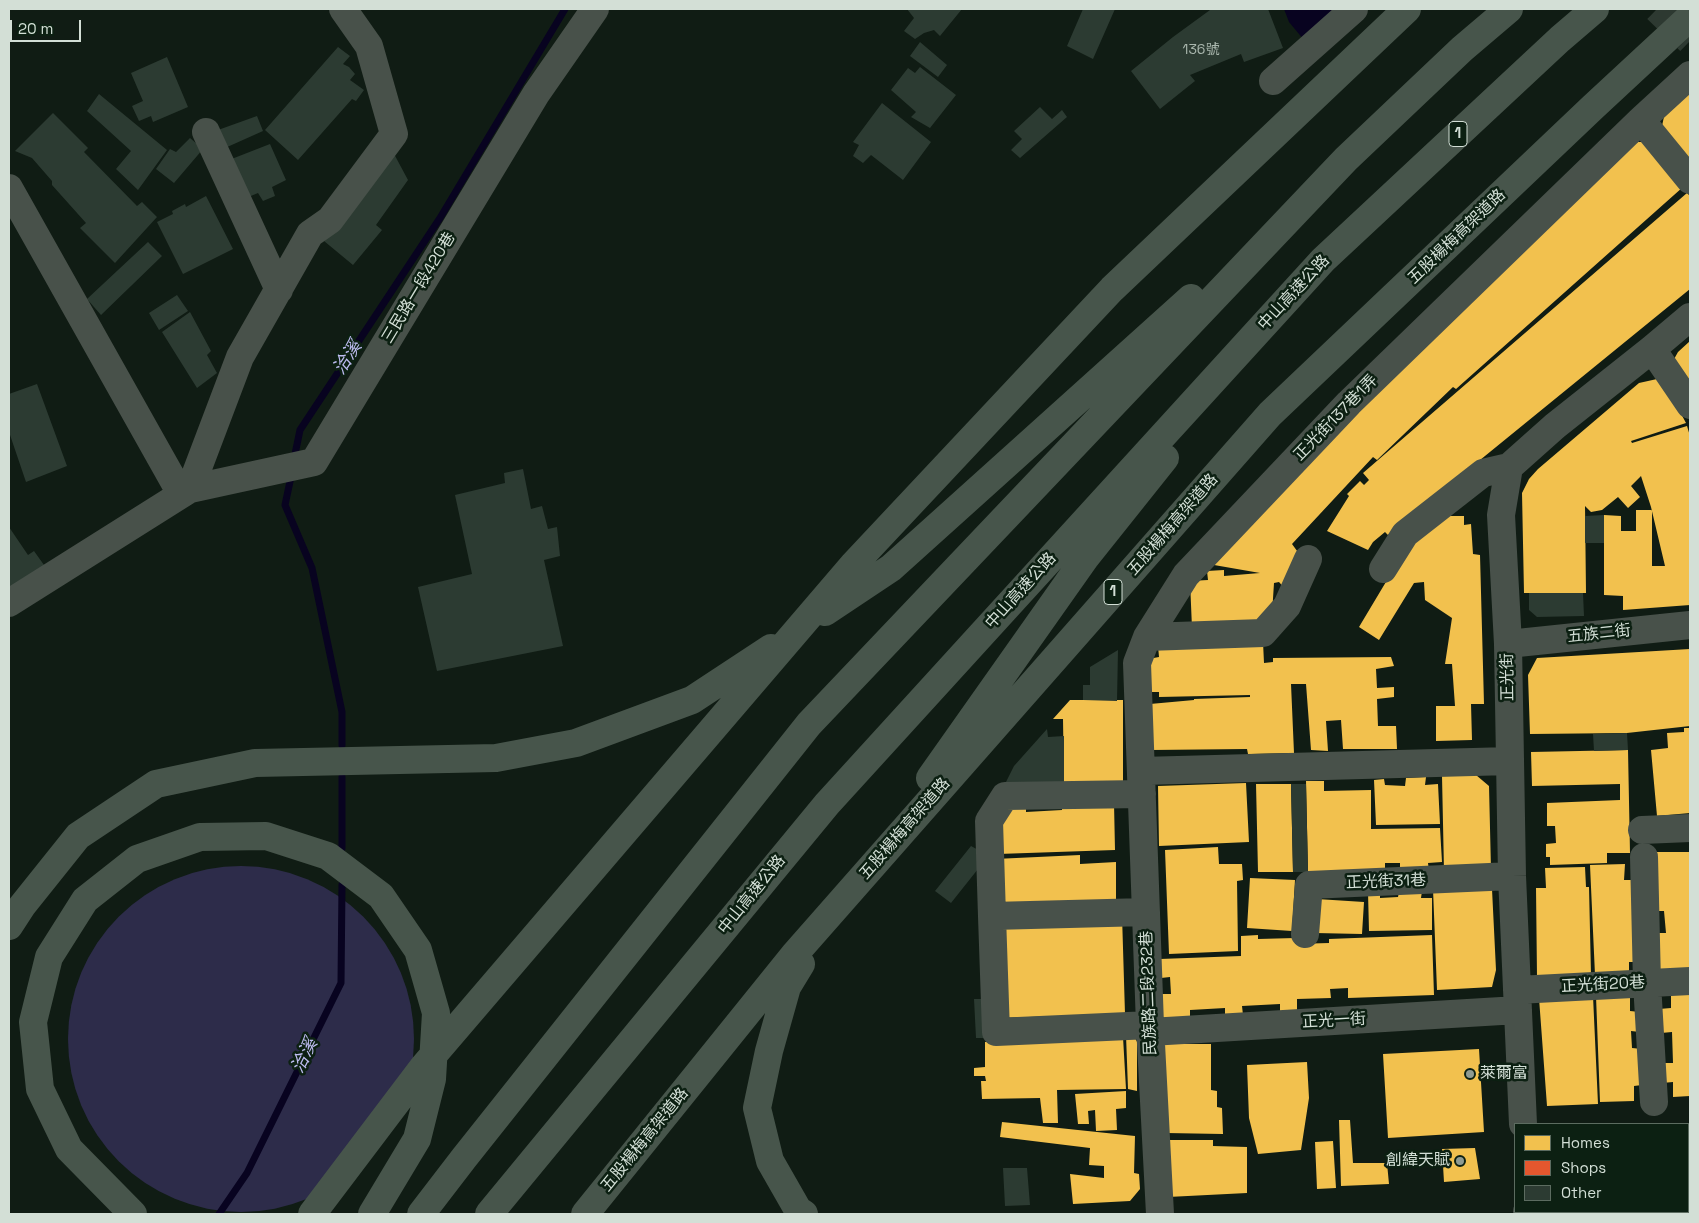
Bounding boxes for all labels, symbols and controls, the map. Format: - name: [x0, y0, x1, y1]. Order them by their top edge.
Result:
- scale bar: [12, 10, 84, 42]
- text: 20 m: [18, 19, 53, 38]
- house number: 136號: [1183, 42, 1219, 58]
- road number: 1: [1449, 122, 1467, 146]
- street label: 五股楊梅高架道路: [1404, 186, 1510, 288]
- street label: 三民路一段420巷: [378, 229, 460, 347]
- street label: 中山高速公路: [1254, 251, 1334, 335]
- water label: 洽溪: [329, 337, 367, 379]
- street label: 正光街137巷1弄: [1290, 371, 1382, 465]
- street label: 五股楊梅高架道路: [1124, 470, 1222, 580]
- street label: 中山高速公路: [982, 549, 1060, 633]
- road number: 1: [1104, 580, 1122, 604]
- street label: 五族二街: [1566, 621, 1632, 647]
- street label: 正光街: [1498, 653, 1518, 701]
- street label: 五股楊梅高架道路: [856, 774, 954, 884]
- street label: 中山高速公路: [714, 852, 790, 938]
- street label: 正光街31巷: [1346, 871, 1426, 893]
- street label: 民族路二段232巷: [1137, 930, 1161, 1056]
- street label: 正光街20巷: [1561, 973, 1645, 997]
- street label: 正光一街: [1302, 1010, 1366, 1032]
- water label: 洽溪: [287, 1035, 323, 1077]
- place label: 萊爾富: [1480, 1064, 1528, 1084]
- marker: 萊爾富: [1464, 1068, 1476, 1080]
- street label: 五股楊梅高架道路: [597, 1084, 693, 1196]
- legend: [1514, 1123, 1689, 1213]
- text: Homes: [1561, 1133, 1610, 1152]
- place label: 創緯天賦: [1386, 1151, 1450, 1171]
- marker: 創緯天賦: [1454, 1155, 1466, 1167]
- text: Shops: [1561, 1158, 1606, 1177]
- text: Other: [1561, 1183, 1602, 1202]

